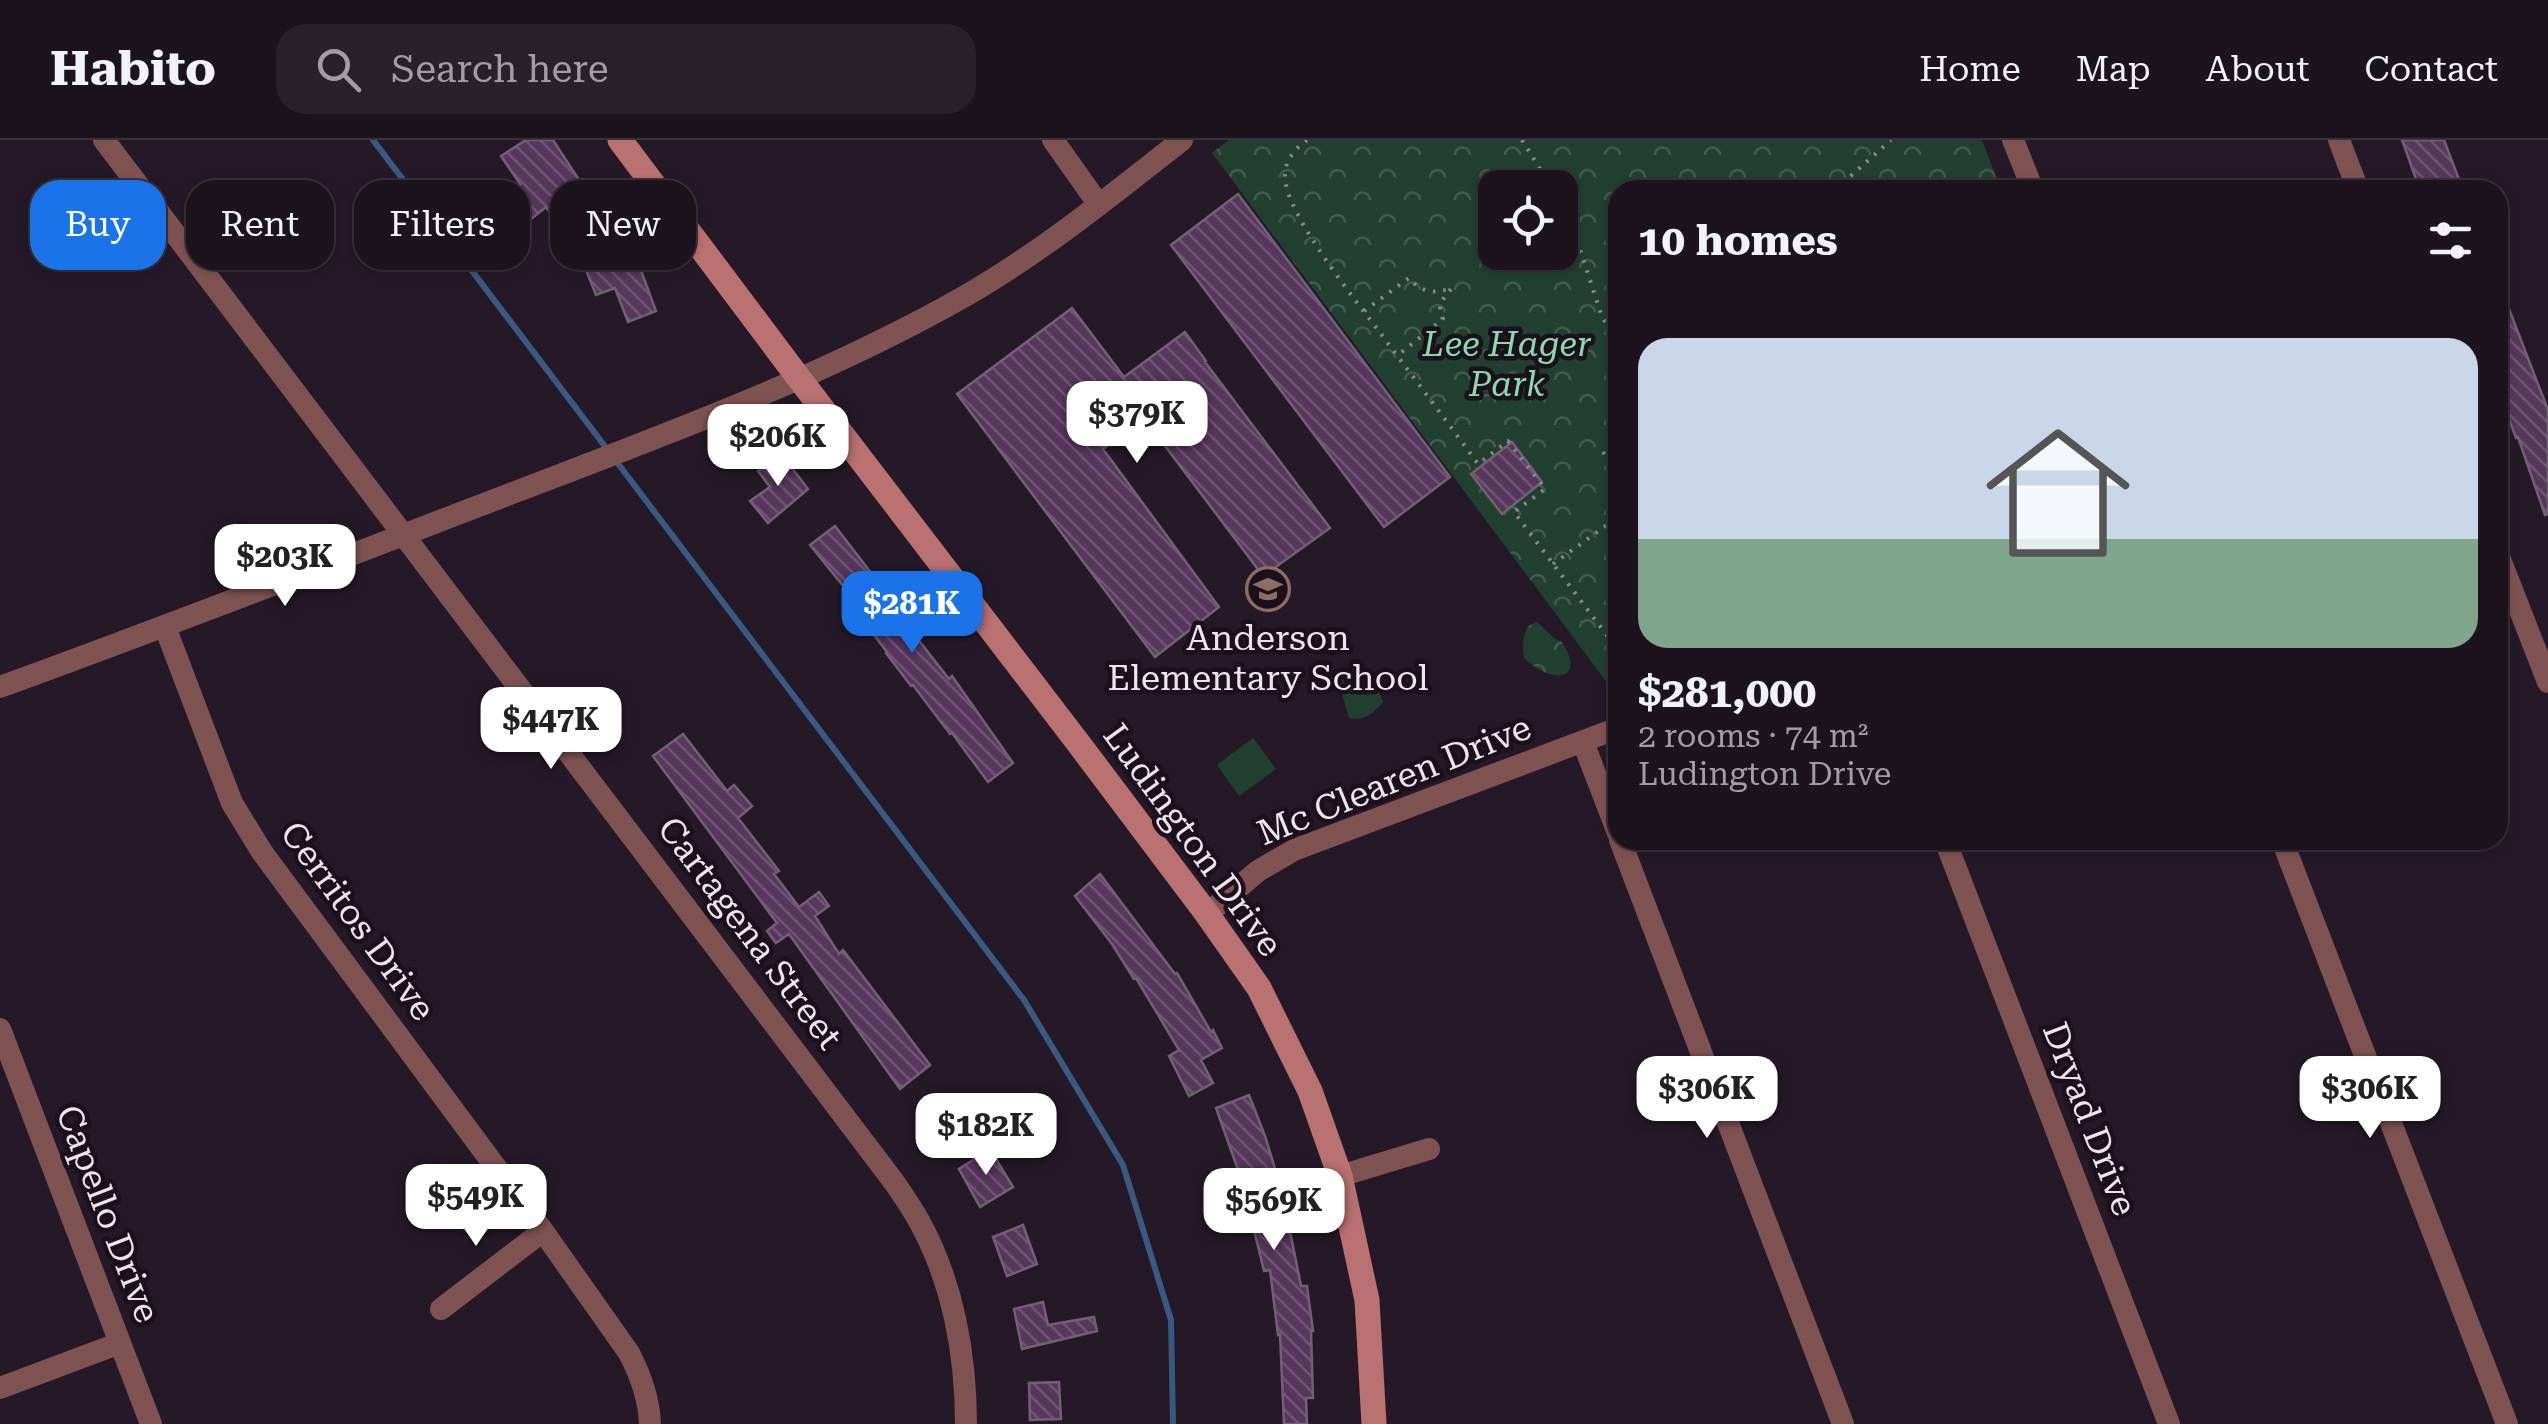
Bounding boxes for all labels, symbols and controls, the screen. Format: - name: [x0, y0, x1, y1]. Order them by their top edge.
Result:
- search box: [276, 24, 976, 114]
- text: Habito: [50, 41, 216, 97]
- icon: search: [311, 42, 366, 97]
- text: Search here: [391, 47, 609, 91]
- text: Home: [1919, 49, 2021, 90]
- text: Map: [2076, 49, 2151, 90]
- text: About: [2206, 49, 2310, 90]
- text: Contact: [2365, 49, 2498, 90]
- map controls: [1478, 170, 1578, 270]
- button: locate: [1478, 170, 1578, 270]
- chip: Buy: [30, 180, 166, 270]
- chip: Rent: [186, 180, 334, 270]
- chip: Filters: [354, 180, 530, 270]
- chip: New: [550, 180, 696, 270]
- icon: filters: [2423, 213, 2478, 268]
- text: 10 homes: [1638, 216, 1838, 265]
- park label: Lee Hager Park: [1421, 324, 1592, 405]
- pin: $379K: [1067, 381, 1207, 466]
- text: $379K: [1089, 394, 1185, 432]
- icon: home: [1968, 403, 2148, 583]
- pin: $206K: [708, 404, 848, 489]
- text: $206K: [730, 417, 826, 455]
- pin: $203K: [215, 524, 355, 609]
- text: $203K: [237, 537, 333, 575]
- school or university icon: Anderson Elementary School: [1245, 566, 1291, 612]
- pin: $281K: [842, 571, 982, 656]
- text: $281K: [864, 584, 960, 622]
- place label: Anderson Elementary School: [1108, 618, 1429, 699]
- text: $281,000: [1638, 668, 1816, 717]
- pin: $447K: [481, 687, 621, 772]
- text: $447K: [503, 700, 599, 738]
- street label: Mc Clearen Drive: [1251, 707, 1537, 854]
- street label: Ludington Drive: [1095, 716, 1291, 964]
- text: 2 rooms · 74 m²: [1638, 717, 1868, 755]
- text: Ludington Drive: [1638, 755, 1891, 793]
- street label: Cartagena Street: [649, 809, 850, 1057]
- street label: Cerritos Drive: [272, 814, 443, 1029]
- street label: Dryad Drive: [2034, 1017, 2145, 1221]
- pin: $306K: [1637, 1056, 1777, 1141]
- pin: $306K: [2300, 1056, 2440, 1141]
- text: $306K: [1659, 1069, 1755, 1107]
- text: $306K: [2322, 1069, 2418, 1107]
- pin: $182K: [916, 1093, 1056, 1178]
- street label: Capello Drive: [47, 1100, 168, 1329]
- text: $182K: [938, 1106, 1034, 1144]
- pin: $549K: [406, 1164, 546, 1249]
- pin: $569K: [1204, 1168, 1344, 1253]
- text: $549K: [428, 1177, 524, 1215]
- text: $569K: [1226, 1181, 1322, 1219]

